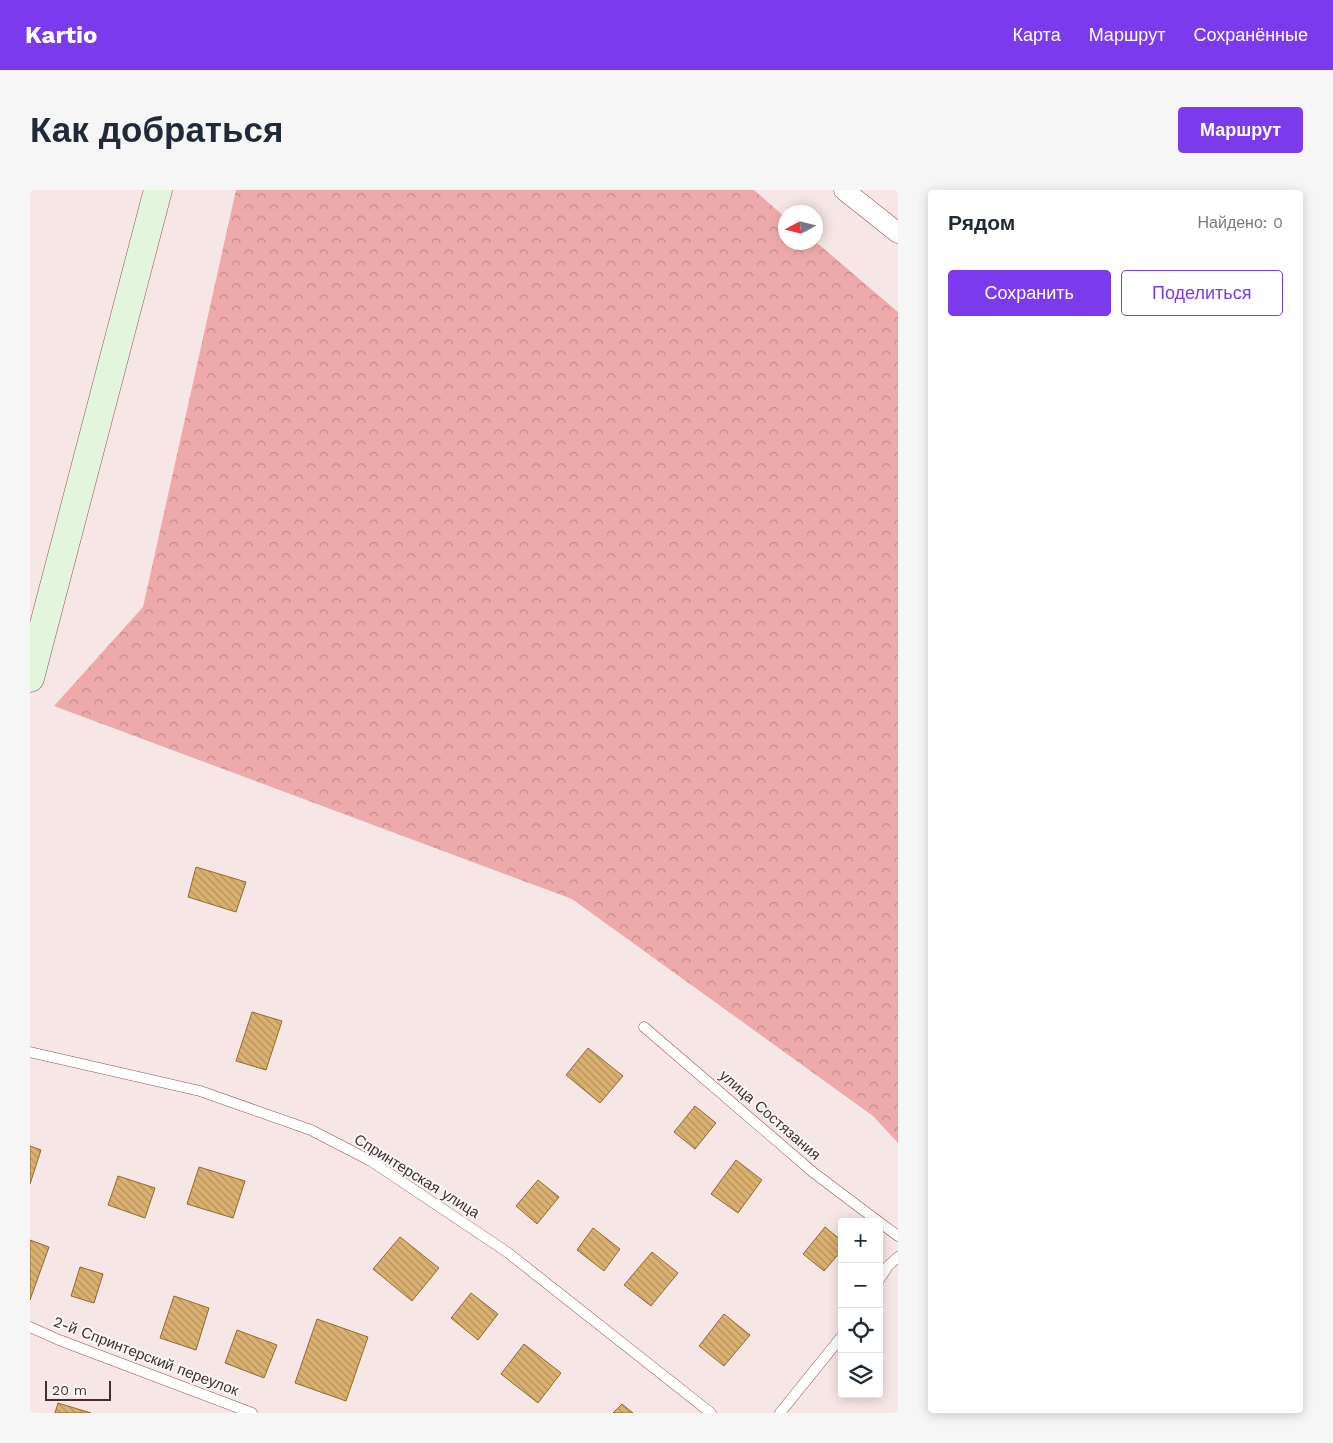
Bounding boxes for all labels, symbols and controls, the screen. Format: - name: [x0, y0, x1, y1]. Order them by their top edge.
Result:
- text: Kartio: [25, 21, 97, 49]
- text: Карта: [1013, 24, 1061, 45]
- text: Маршрут: [1089, 24, 1165, 45]
- text: Сохранённые: [1193, 24, 1308, 45]
- button: Маршрут: [1178, 107, 1303, 153]
- text: Как добраться: [30, 109, 283, 151]
- north arrow: [778, 205, 823, 250]
- text: Рядом: [948, 210, 1015, 235]
- text: Найдено: 0: [1197, 213, 1283, 232]
- button: Сохранить: [948, 270, 1111, 316]
- button: Поделиться: [1121, 270, 1283, 316]
- street label: улица Состязания: [716, 1066, 824, 1164]
- street label: Спринтерская улица: [351, 1130, 484, 1222]
- map controls: [838, 1218, 883, 1398]
- button: +: [838, 1218, 883, 1263]
- button: −: [838, 1263, 883, 1308]
- button: locate: [838, 1308, 883, 1353]
- street label: 2-й Спринтерский переулок: [51, 1312, 242, 1400]
- button: layers: [838, 1353, 883, 1398]
- scale bar: [45, 1378, 111, 1401]
- text: 20 m: [52, 1382, 87, 1398]

